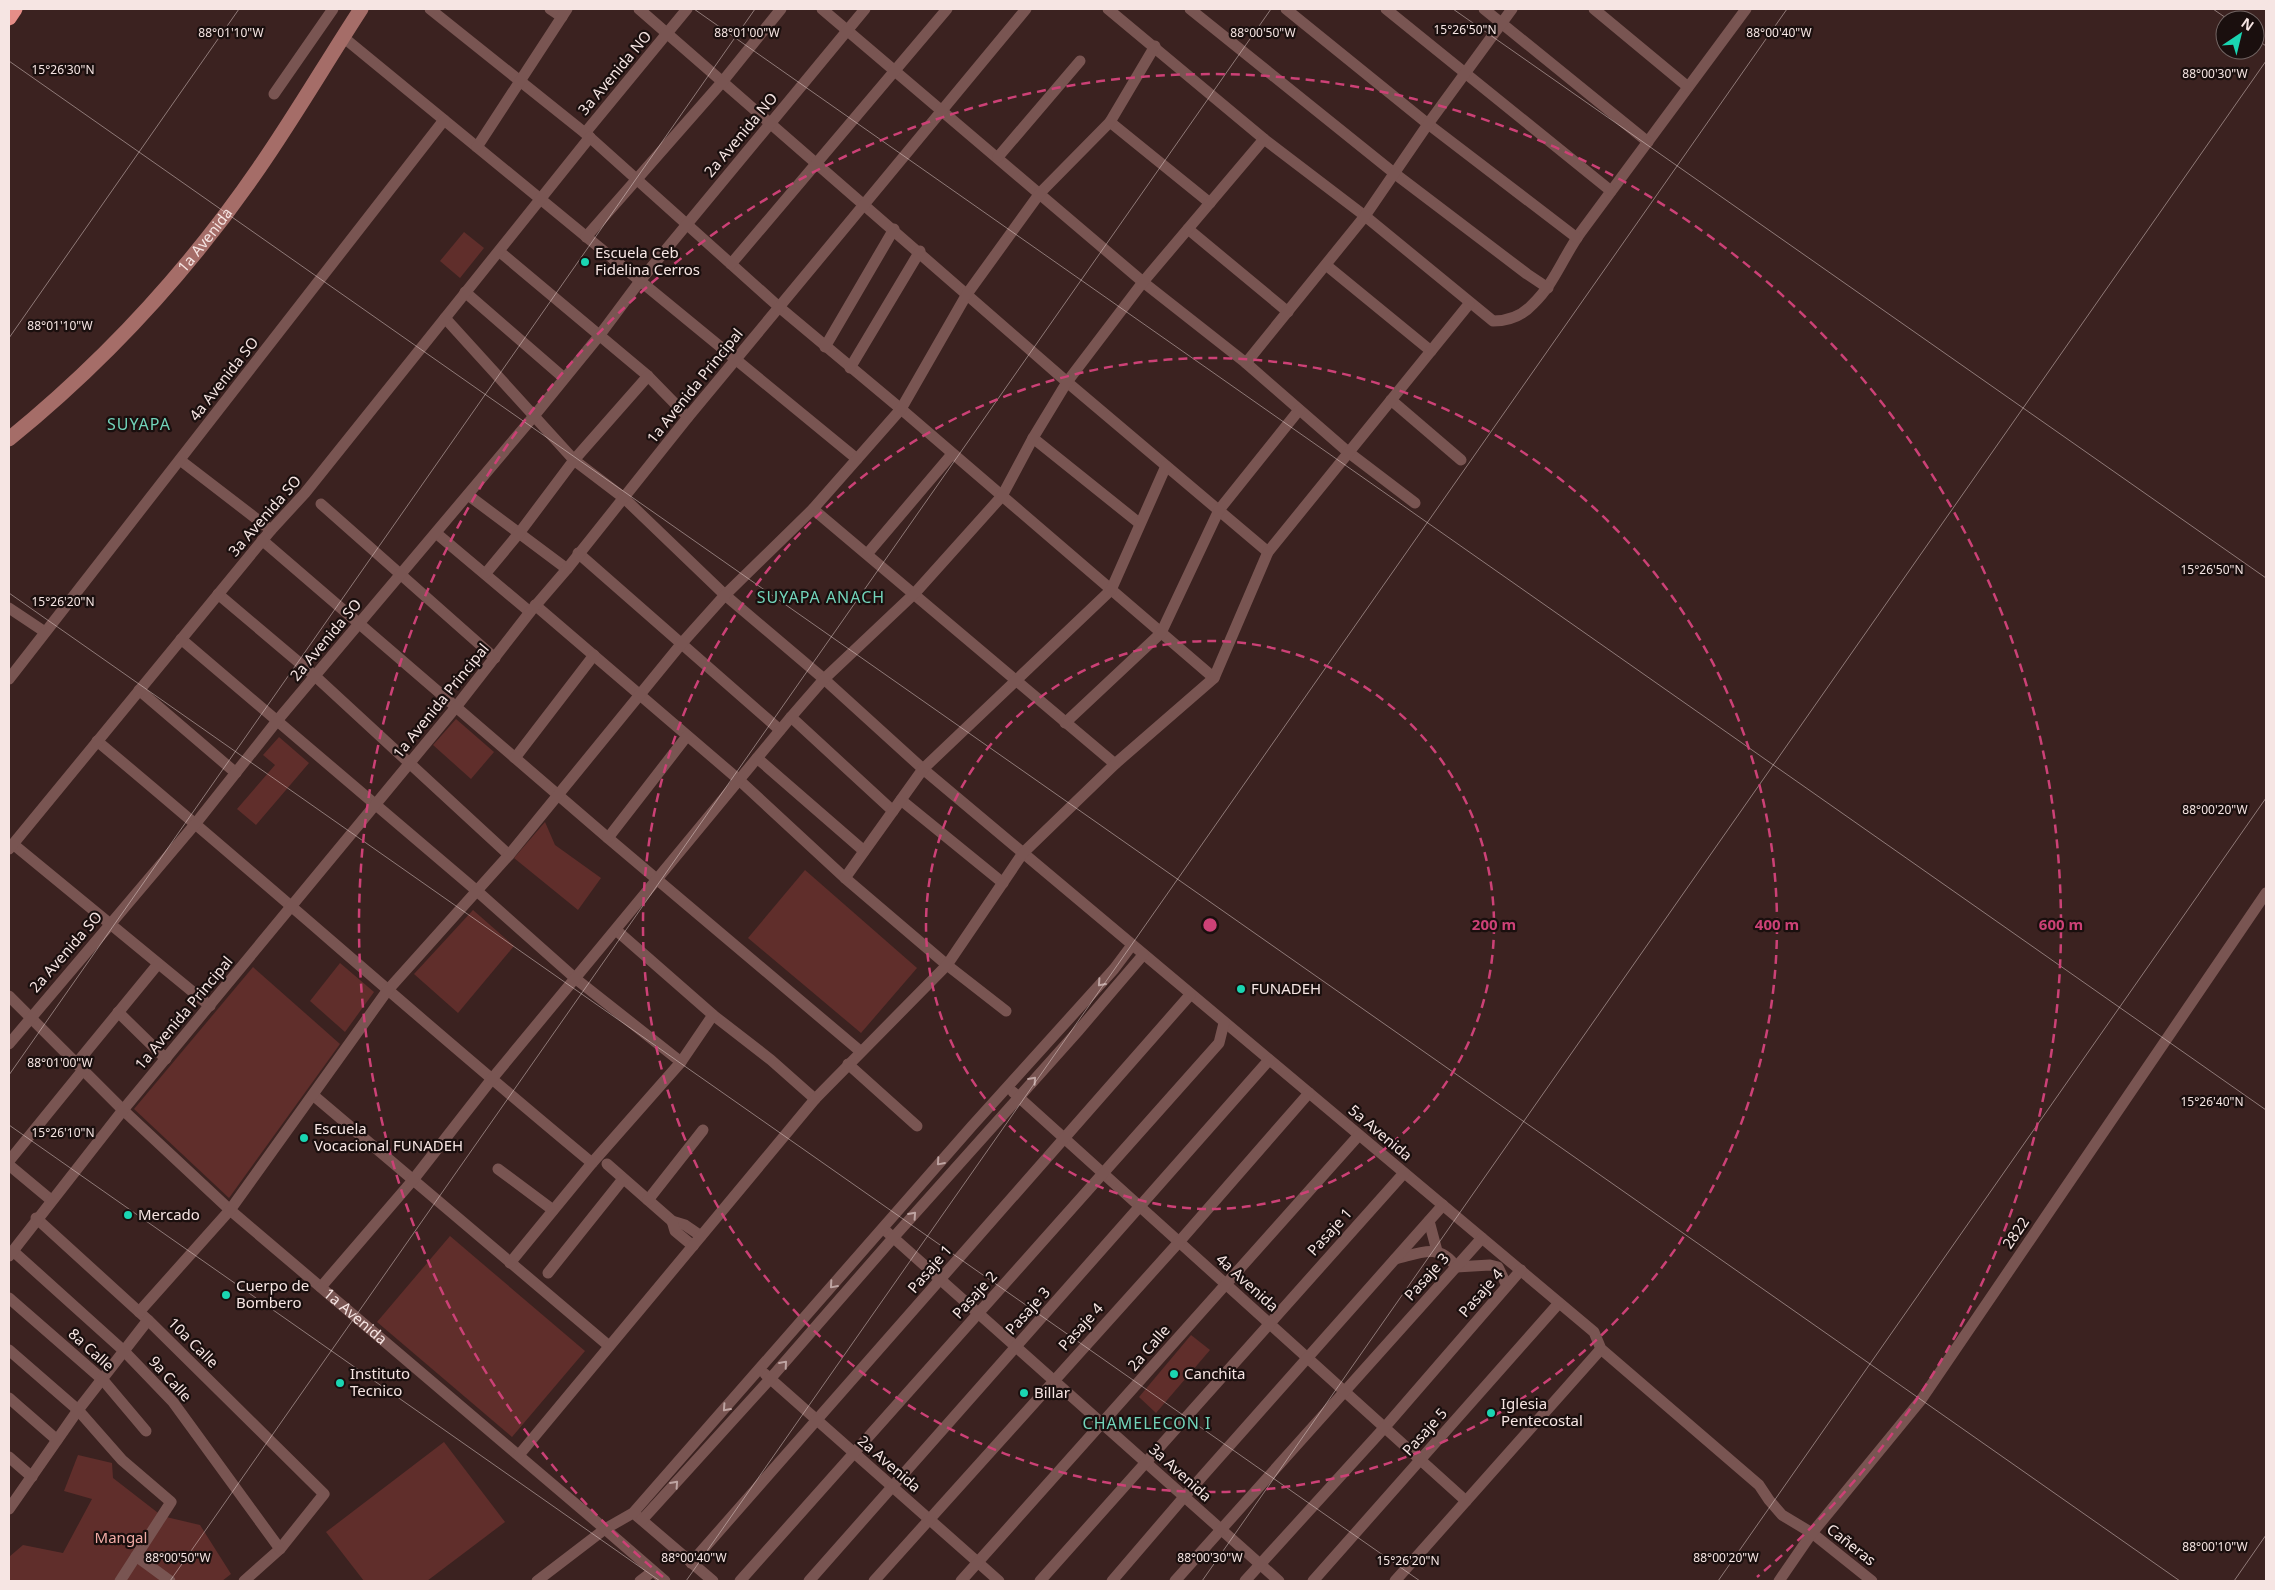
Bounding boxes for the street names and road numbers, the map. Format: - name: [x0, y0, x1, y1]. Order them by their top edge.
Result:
- street label: 3a Avenida NO: [573, 26, 655, 119]
- street label: 2a Avenida NO: [699, 88, 781, 181]
- street label: 1a Avenida: [173, 203, 236, 276]
- street label: 1a Avenida Principal: [642, 324, 747, 447]
- street label: 4a Avenida SO: [184, 332, 262, 424]
- street label: 3a Avenida SO: [224, 471, 305, 560]
- street label: 2a Avenida SO: [285, 594, 365, 685]
- street label: 1a Avenida Principal: [388, 639, 493, 762]
- street label: 2a Avenida SO: [25, 907, 106, 996]
- street label: 1a Avenida Principal: [130, 951, 237, 1073]
- street label: 5a Avenida: [1345, 1100, 1417, 1165]
- street label: Pasaje 1: [1302, 1203, 1356, 1260]
- street label: 2822: [1997, 1213, 2033, 1252]
- street label: Pasaje 1: [903, 1240, 956, 1297]
- street label: Pasaje 3: [1399, 1248, 1453, 1305]
- street label: 4a Avenida: [1212, 1249, 1283, 1316]
- street label: Pasaje 4: [1454, 1264, 1507, 1321]
- street label: Pasaje 2: [947, 1266, 1001, 1323]
- street label: Pasaje 3: [1000, 1282, 1054, 1339]
- street label: 1a Avenida: [320, 1283, 392, 1348]
- street label: Pasaje 4: [1053, 1298, 1107, 1355]
- street label: 10a Calle: [164, 1313, 223, 1372]
- street label: 2a Calle: [1123, 1320, 1174, 1375]
- street label: 8a Calle: [65, 1323, 119, 1375]
- street label: 9a Calle: [145, 1351, 197, 1405]
- street label: Pasaje 5: [1397, 1403, 1451, 1460]
- street label: 2a Avenida: [854, 1430, 925, 1496]
- street label: 3a Avenida: [1145, 1439, 1216, 1506]
- street label: Cañeras: [1823, 1519, 1880, 1570]

